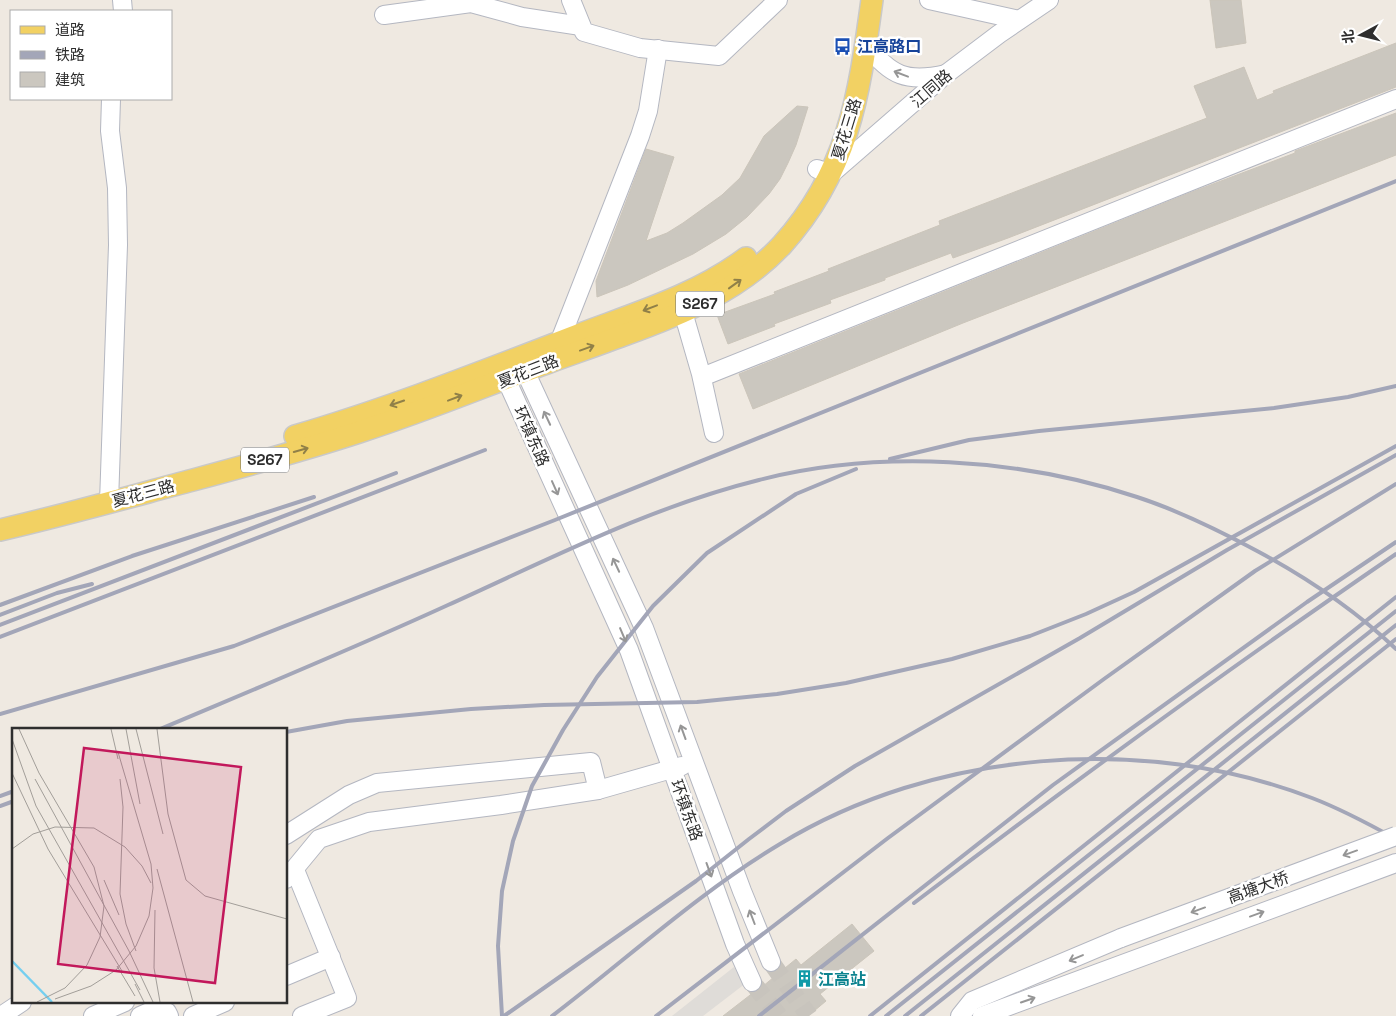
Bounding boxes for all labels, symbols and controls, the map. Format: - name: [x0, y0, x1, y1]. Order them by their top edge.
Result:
- legend: [10, 10, 172, 100]
- north arrow: [1336, 10, 1386, 60]
- text: 道路: [55, 20, 85, 39]
- text: 北: [1338, 29, 1358, 45]
- bus stop icon: 江高路口: [833, 36, 853, 56]
- place label: 江高路口: [857, 36, 921, 57]
- text: 铁路: [55, 45, 85, 64]
- street label: 江同路: [906, 65, 956, 112]
- one-way arrow: [894, 69, 909, 79]
- text: 建筑: [55, 70, 85, 89]
- street label: 夏花三路: [827, 95, 866, 163]
- one-way arrow: [728, 279, 742, 289]
- road number: S267: [676, 292, 724, 316]
- one-way arrow: [643, 303, 658, 313]
- one-way arrow: [579, 343, 594, 352]
- street label: 夏花三路: [495, 350, 562, 393]
- one-way arrow: [447, 393, 462, 402]
- one-way arrow: [390, 399, 405, 408]
- street label: 环镇东路: [509, 403, 554, 470]
- one-way arrow: [541, 411, 551, 426]
- one-way arrow: [292, 444, 308, 454]
- road number: S267: [241, 448, 289, 472]
- street label: 夏花三路: [109, 475, 177, 512]
- one-way arrow: [550, 480, 560, 495]
- one-way arrow: [610, 558, 620, 573]
- one-way arrow: [618, 627, 628, 642]
- one-way arrow: [678, 724, 687, 740]
- inset map: [12, 728, 288, 1004]
- street label: 环镇东路: [666, 777, 707, 844]
- one-way arrow: [1343, 849, 1358, 858]
- one-way arrow: [705, 862, 714, 877]
- street label: 高塘大桥: [1225, 867, 1292, 908]
- one-way arrow: [1191, 906, 1206, 915]
- one-way arrow: [1249, 909, 1264, 918]
- one-way arrow: [747, 910, 756, 925]
- one-way arrow: [1069, 954, 1084, 963]
- building icon: 江高站: [794, 969, 814, 989]
- place label: 江高站: [818, 969, 866, 990]
- one-way arrow: [1020, 995, 1036, 1004]

